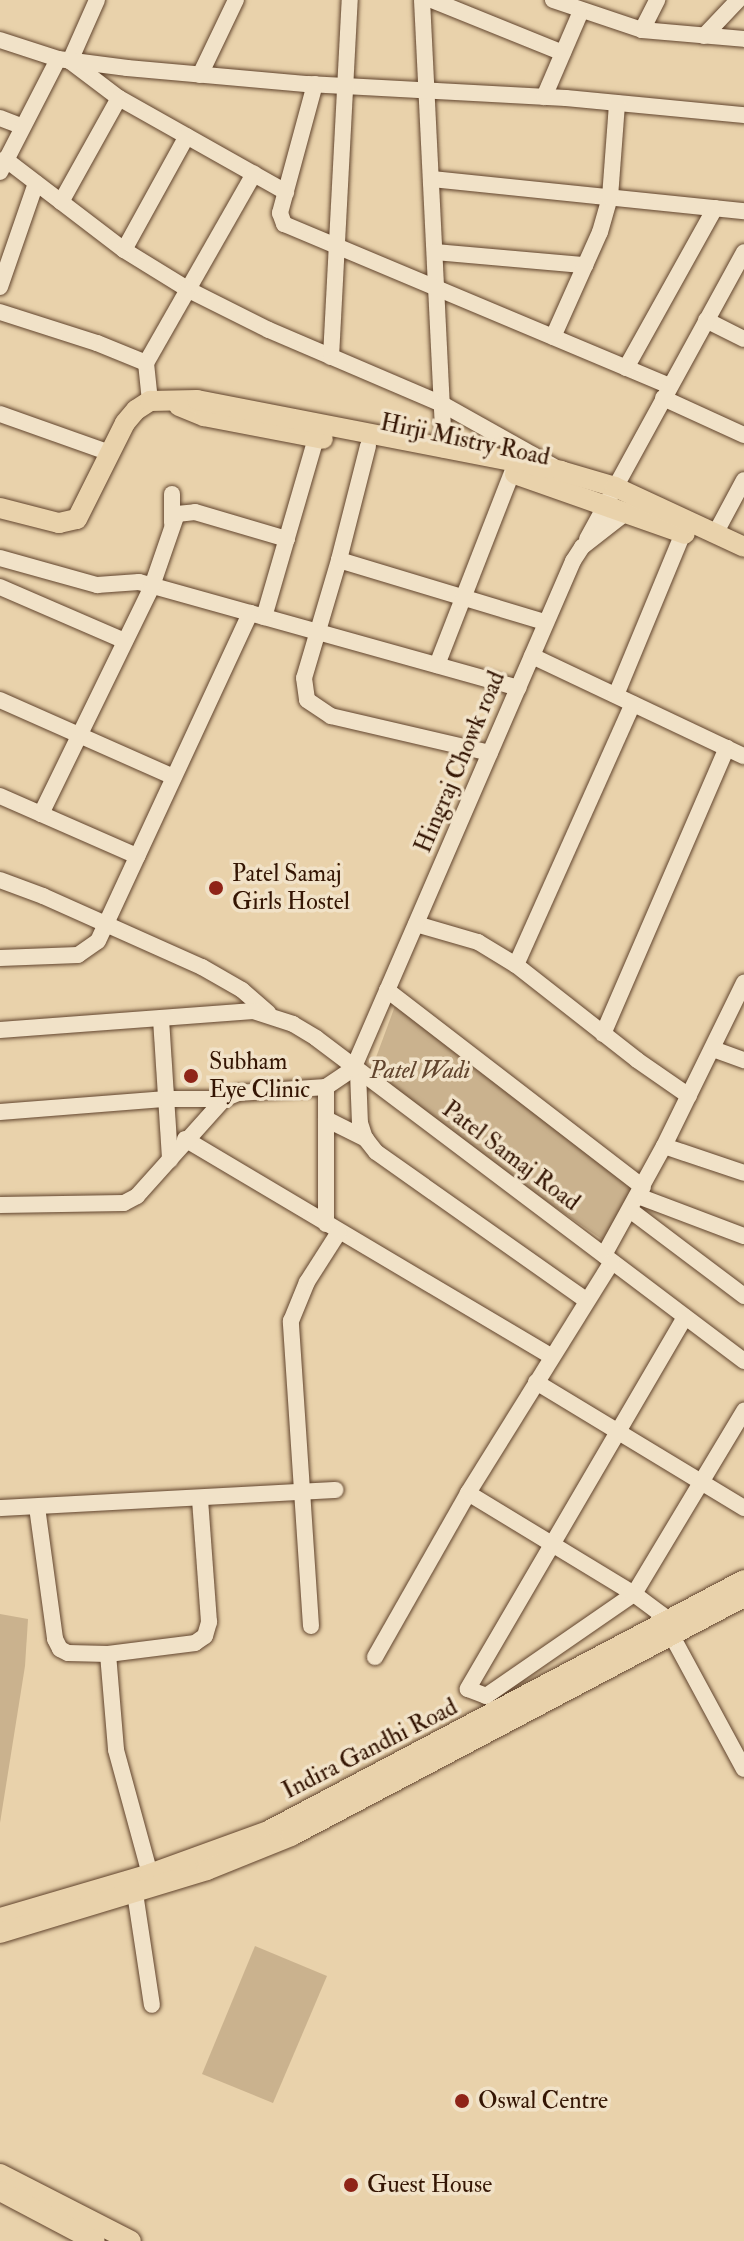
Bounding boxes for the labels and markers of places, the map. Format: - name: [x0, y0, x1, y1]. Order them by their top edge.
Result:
- place label: Patel Samaj Girls Hostel: [232, 860, 350, 916]
- marker: Patel Samaj Girls Hostel: [207, 879, 225, 897]
- place label: Subham Eye Clinic: [209, 1048, 310, 1104]
- marker: Subham Eye Clinic: [180, 1065, 202, 1087]
- place label: Oswal Centre: [478, 2087, 608, 2115]
- marker: Oswal Centre: [453, 2092, 471, 2110]
- place label: Guest House: [367, 2171, 492, 2199]
- marker: Guest House: [342, 2176, 360, 2194]

